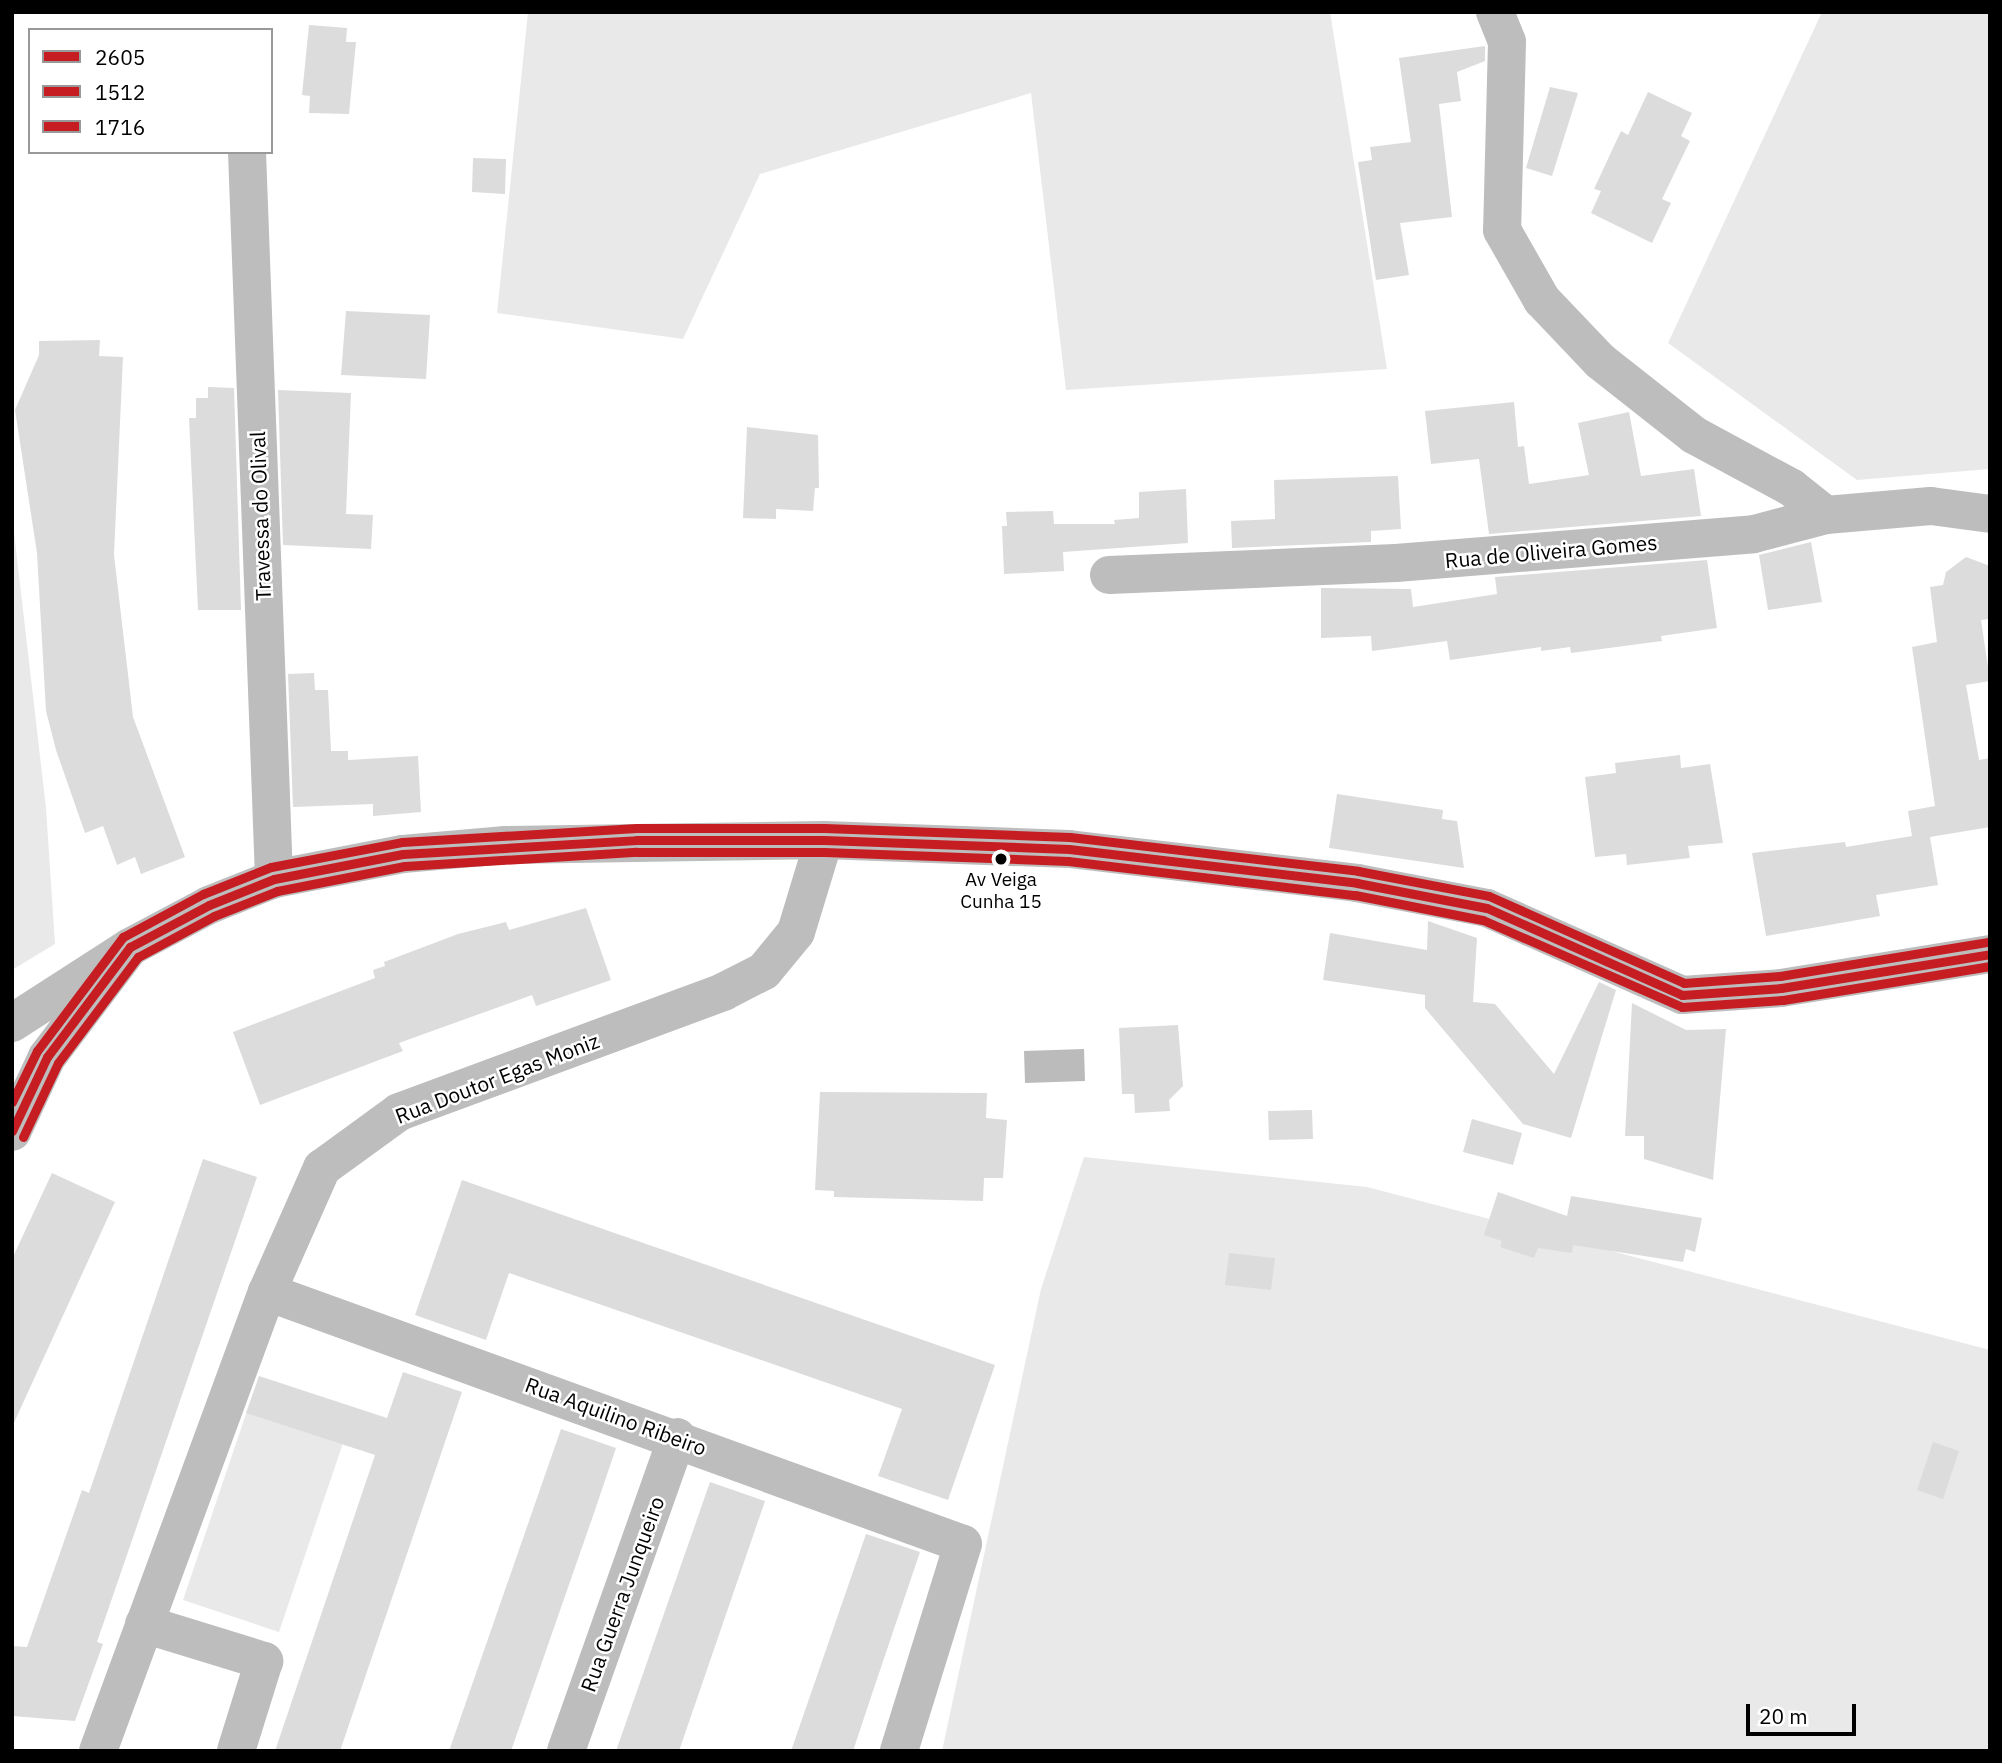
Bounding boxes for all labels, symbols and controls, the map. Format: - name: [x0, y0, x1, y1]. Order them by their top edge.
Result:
- legend: [28, 28, 273, 154]
- text: 2605: [95, 43, 145, 71]
- text: 1512: [95, 78, 145, 106]
- text: 1716: [95, 113, 145, 141]
- street label: Travessa do Olival: [244, 431, 276, 601]
- street label: Rua de Oliveira Gomes: [1444, 529, 1658, 573]
- marker: Av Veiga Cunha 15: [994, 852, 1008, 866]
- place label: Av Veiga Cunha 15: [960, 869, 1042, 913]
- street label: Rua Doutor Egas Moniz: [392, 1027, 602, 1129]
- street label: Rua Aquilino Ribeiro: [522, 1372, 710, 1460]
- street label: Rua Guerra Junqueiro: [575, 1493, 669, 1695]
- scale bar: [1750, 1690, 1860, 1734]
- text: 20 m: [1759, 1702, 1808, 1730]

